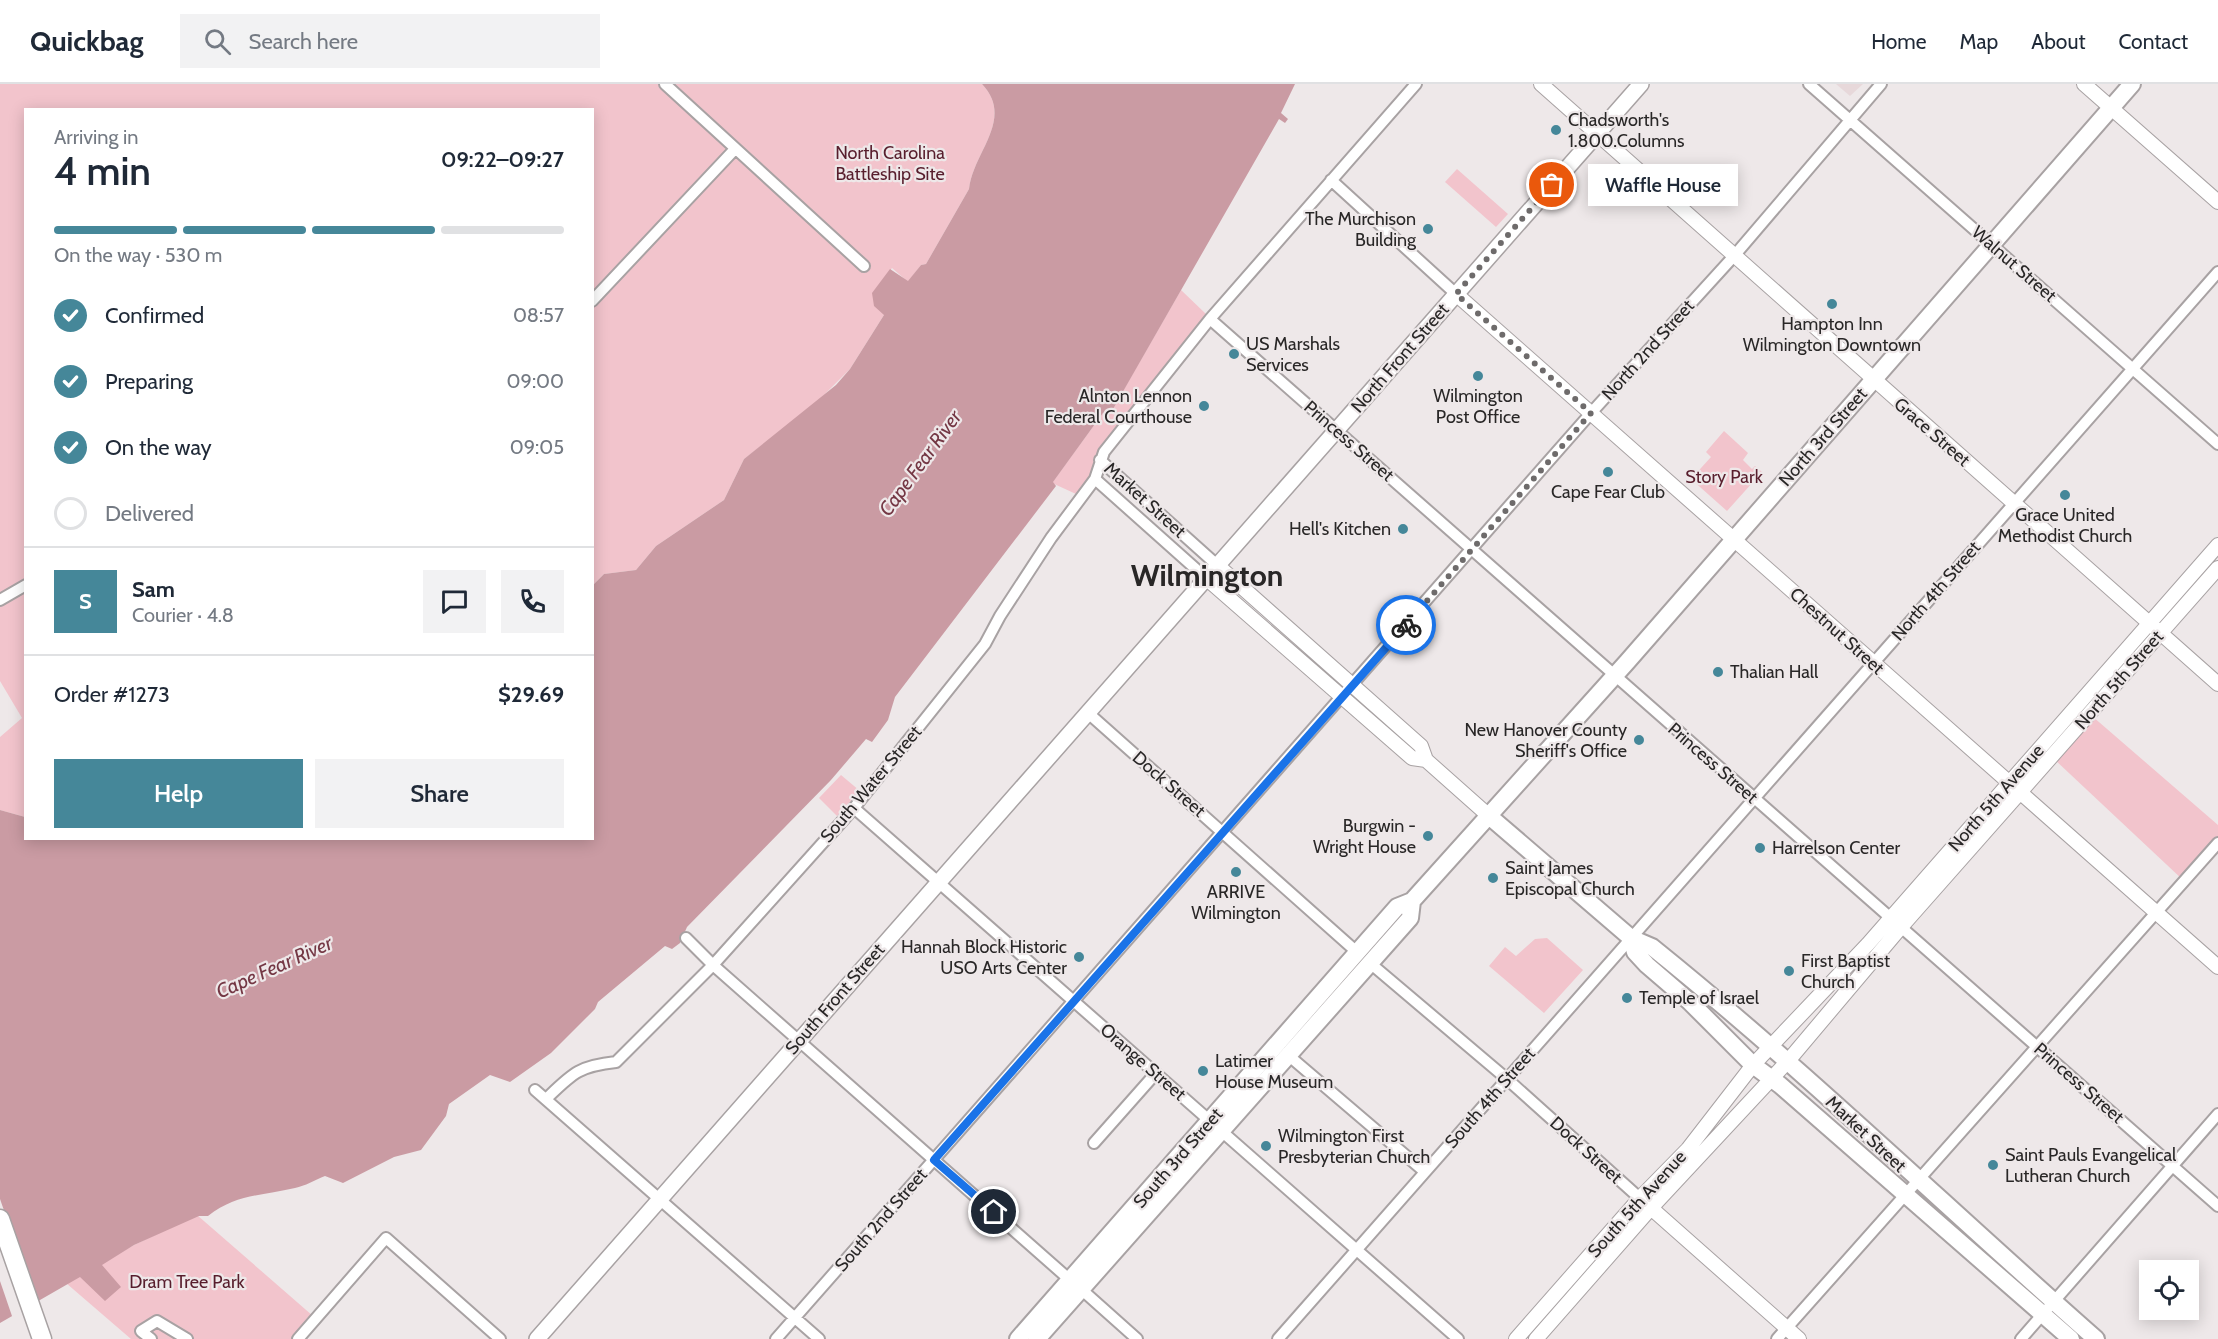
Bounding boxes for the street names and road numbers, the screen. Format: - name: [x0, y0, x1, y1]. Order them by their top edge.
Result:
- street label: Walnut Street: [1967, 221, 2061, 307]
- street label: North 2nd Street: [1597, 295, 1699, 405]
- street label: North Front Street: [1346, 299, 1454, 417]
- street label: North 3rd Street: [1774, 383, 1872, 491]
- street label: Grace Street: [1889, 393, 1975, 471]
- street label: Princess Street: [1299, 396, 1399, 486]
- street label: Market Street: [1100, 458, 1190, 542]
- street label: North 4th Street: [1887, 537, 1985, 645]
- street label: Chestnut Street: [1785, 583, 1889, 679]
- street label: North 5th Street: [2070, 626, 2168, 734]
- street label: Princess Street: [1663, 718, 1763, 808]
- street label: South Water Street: [816, 721, 926, 847]
- street label: North 5th Avenue: [1944, 740, 2048, 856]
- street label: Dock Street: [1128, 746, 1210, 822]
- street label: South Front Street: [781, 939, 889, 1059]
- street label: Orange Street: [1096, 1019, 1190, 1105]
- street label: Princess Street: [2029, 1038, 2129, 1128]
- street label: South 4th Street: [1440, 1043, 1540, 1153]
- street label: Market Street: [1821, 1091, 1911, 1177]
- street label: South 3rd Street: [1129, 1104, 1227, 1212]
- street label: Dock Street: [1545, 1112, 1627, 1188]
- street label: South 5th Avenue: [1583, 1146, 1691, 1262]
- street label: South 2nd Street: [830, 1164, 932, 1276]

